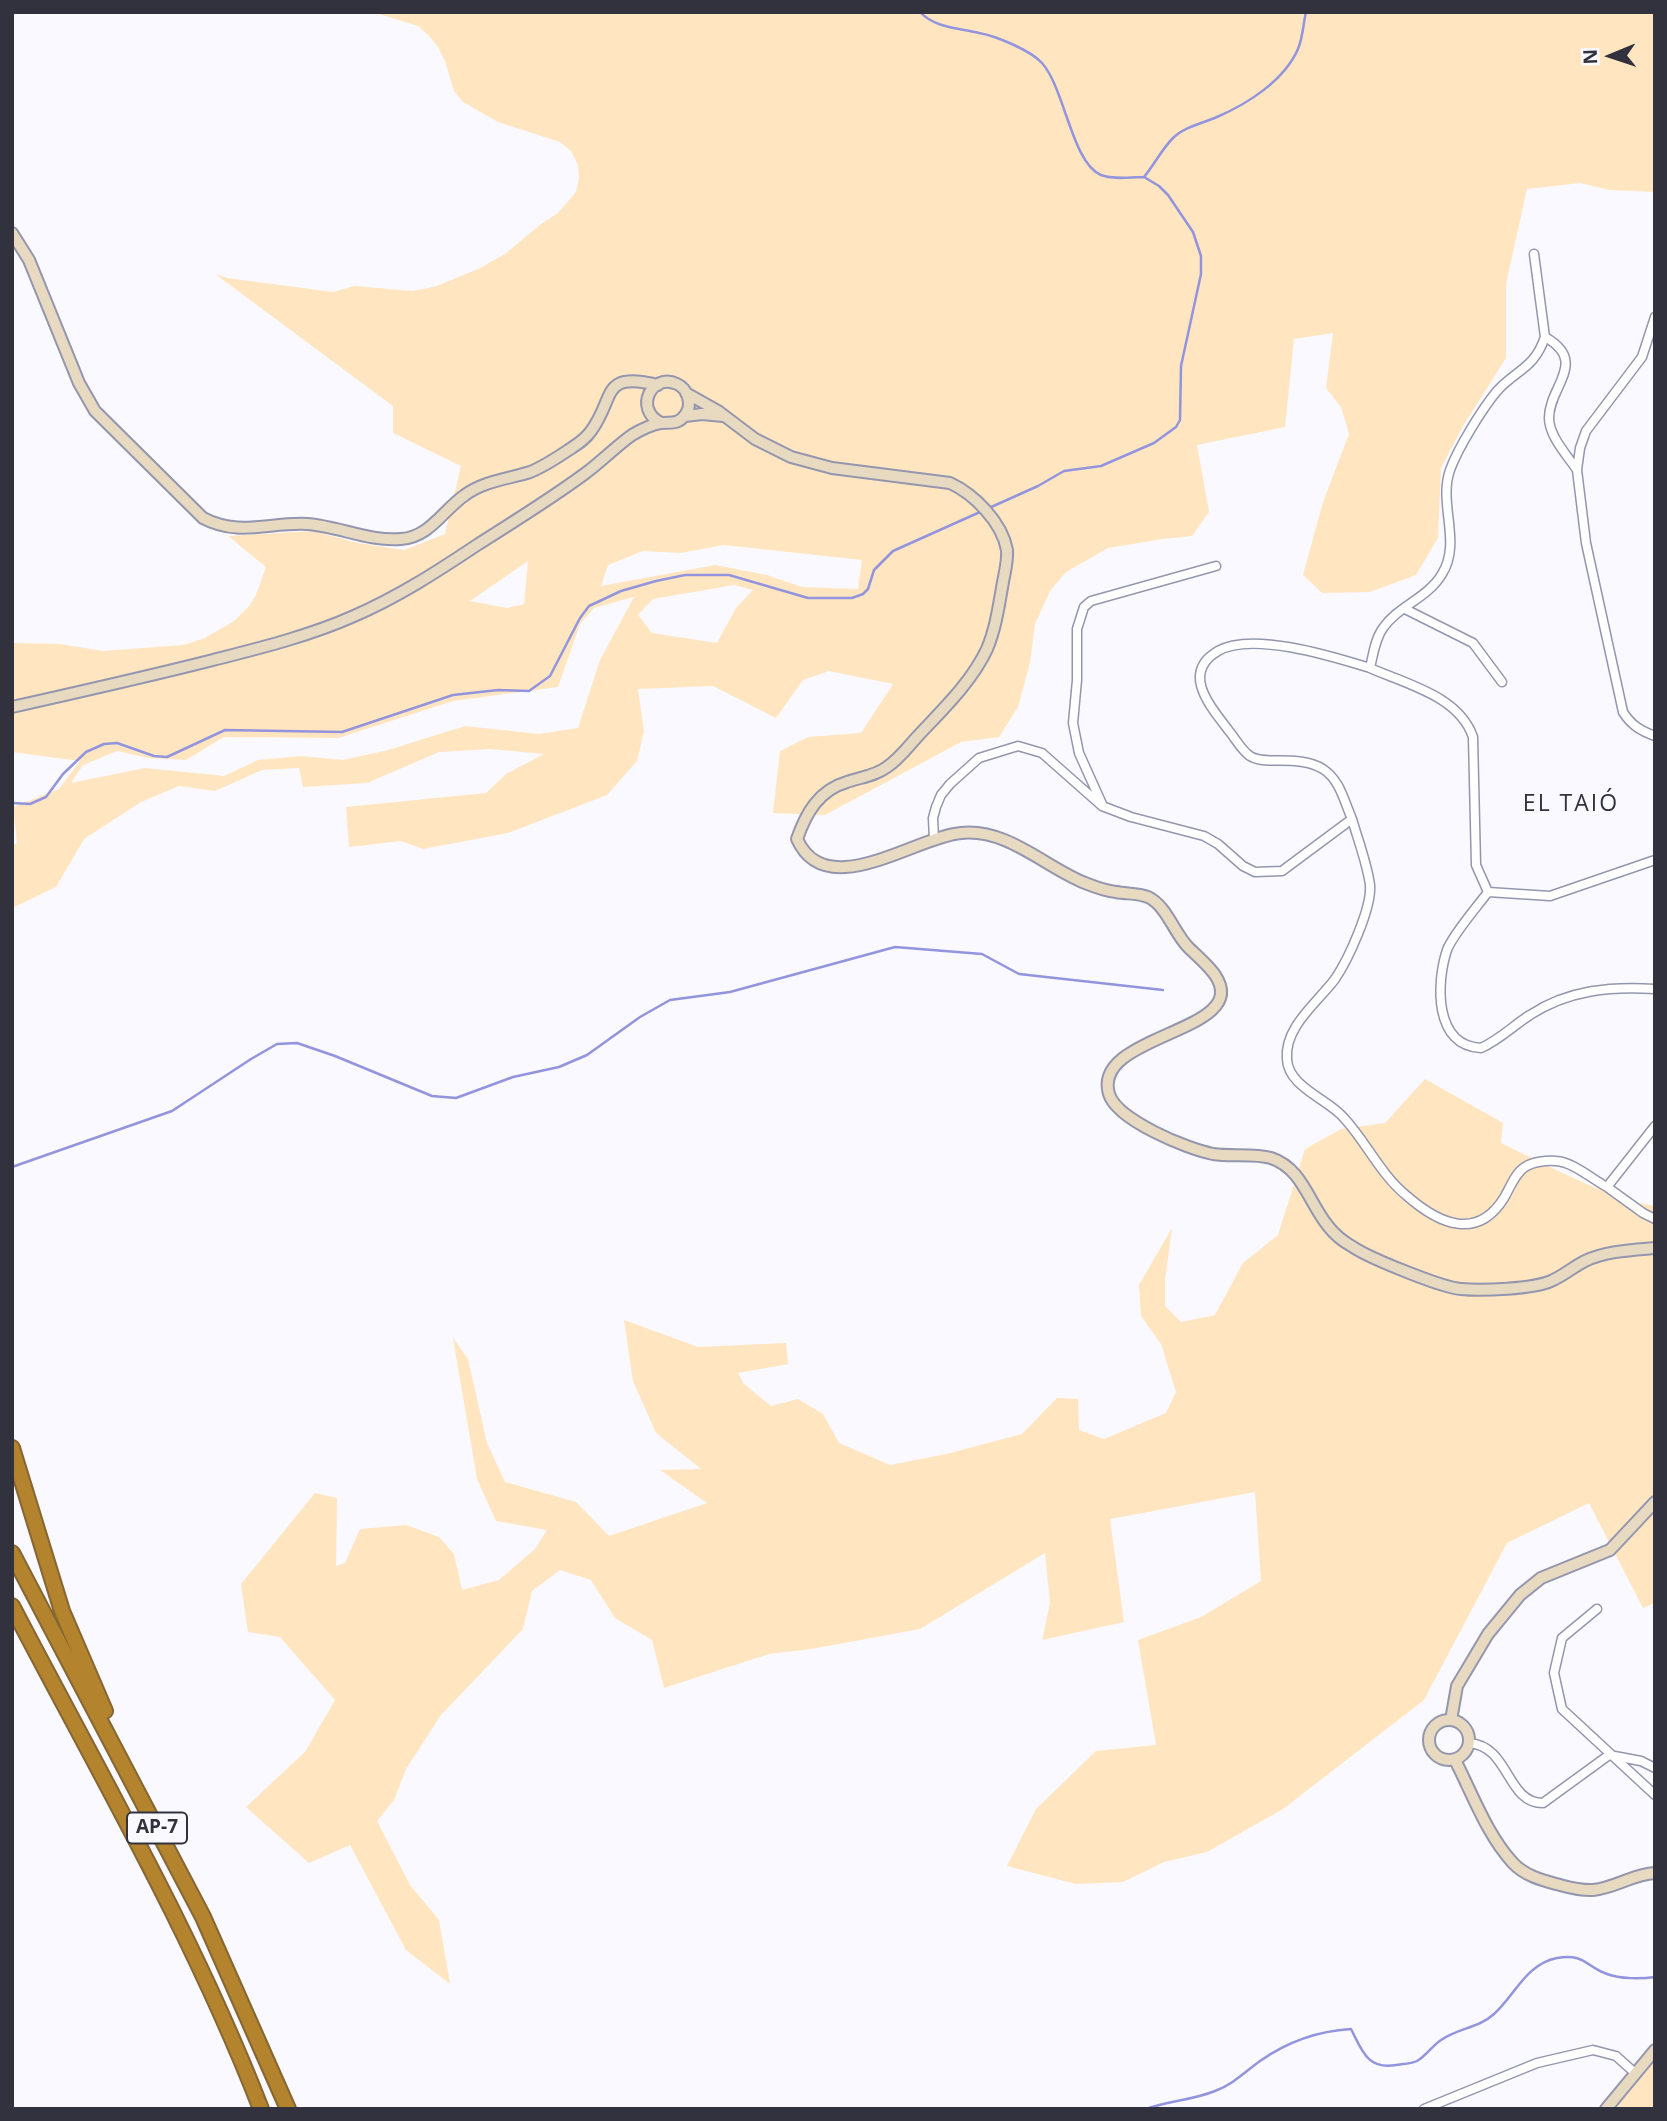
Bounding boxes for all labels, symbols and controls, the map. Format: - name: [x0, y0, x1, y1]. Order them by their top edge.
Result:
- north arrow: [1576, 21, 1646, 91]
- text: N: [1577, 49, 1603, 65]
- district label: EL TAIÓ: [1524, 790, 1618, 818]
- road number: AP-7: [127, 1812, 187, 1844]

